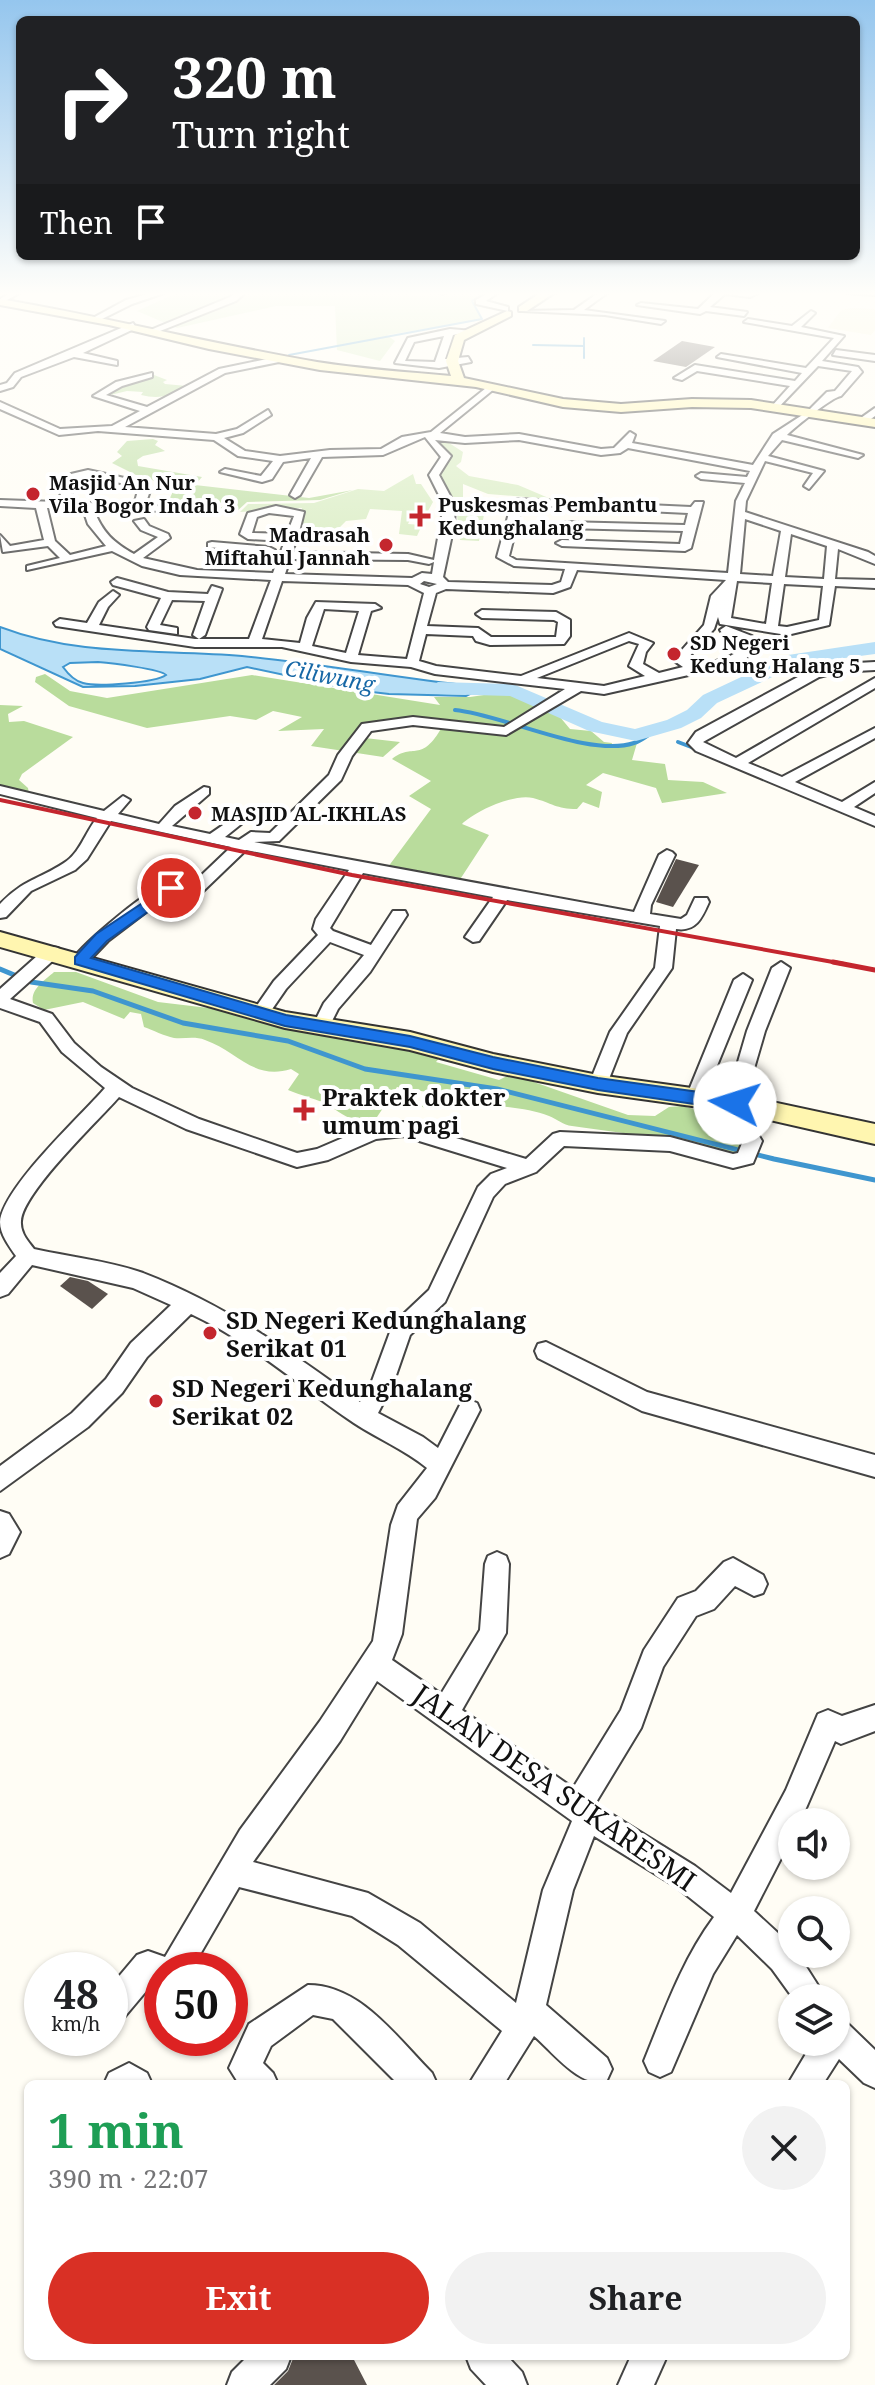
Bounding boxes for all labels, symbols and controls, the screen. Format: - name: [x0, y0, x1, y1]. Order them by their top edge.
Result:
- text: 320 m: [172, 38, 337, 114]
- icon: right: [40, 48, 144, 152]
- text: Turn right: [172, 110, 350, 159]
- icon: arrive: [129, 200, 173, 244]
- text: Then: [40, 202, 113, 243]
- place label: Masjid An Nur Vila Bogor Indah 3: [49, 469, 235, 519]
- marker: Masjid An Nur Vila Bogor Indah 3: [24, 485, 42, 503]
- place label: Puskesmas Pembantu Kedunghalang: [438, 491, 657, 541]
- marker: Puskesmas Pembantu Kedunghalang: [409, 505, 431, 527]
- place label: Madrasah Miftahul Jannah: [205, 521, 370, 571]
- marker: Madrasah Miftahul Jannah: [377, 536, 395, 554]
- place label: SD Negeri Kedung Halang 5: [690, 629, 860, 679]
- marker: SD Negeri Kedung Halang 5: [665, 645, 683, 663]
- water label: Ciliwung: [283, 652, 379, 699]
- place label: MASJID AL-IKHLAS: [211, 800, 406, 827]
- marker: MASJID AL-IKHLAS: [186, 804, 204, 822]
- pin: [137, 854, 205, 922]
- icon: arrive: [149, 866, 193, 910]
- position arrow: [693, 1061, 777, 1145]
- place label: Praktek dokter umum pagi: [322, 1080, 506, 1141]
- marker: Praktek dokter umum pagi: [293, 1099, 315, 1121]
- place label: SD Negeri Kedunghalang Serikat 01: [226, 1303, 527, 1364]
- marker: SD Negeri Kedunghalang Serikat 01: [201, 1324, 219, 1342]
- place label: SD Negeri Kedunghalang Serikat 02: [172, 1371, 473, 1432]
- marker: SD Negeri Kedunghalang Serikat 02: [147, 1392, 165, 1410]
- street label: JALAN DESA SUKARESMI: [405, 1674, 704, 1899]
- map controls: [778, 1808, 850, 2056]
- button: sound: [778, 1808, 850, 1880]
- button: search: [778, 1896, 850, 1968]
- speed limit sign: 50: [144, 1952, 248, 2056]
- text: 48: [53, 1966, 99, 2021]
- button: layers: [778, 1984, 850, 2056]
- text: km/h: [51, 2010, 101, 2037]
- text: 1 min: [48, 2097, 184, 2162]
- button: close: [742, 2106, 826, 2190]
- text: 390 m · 22:07: [48, 2160, 209, 2196]
- button: Exit: [48, 2252, 429, 2344]
- button: Share: [445, 2252, 826, 2344]

